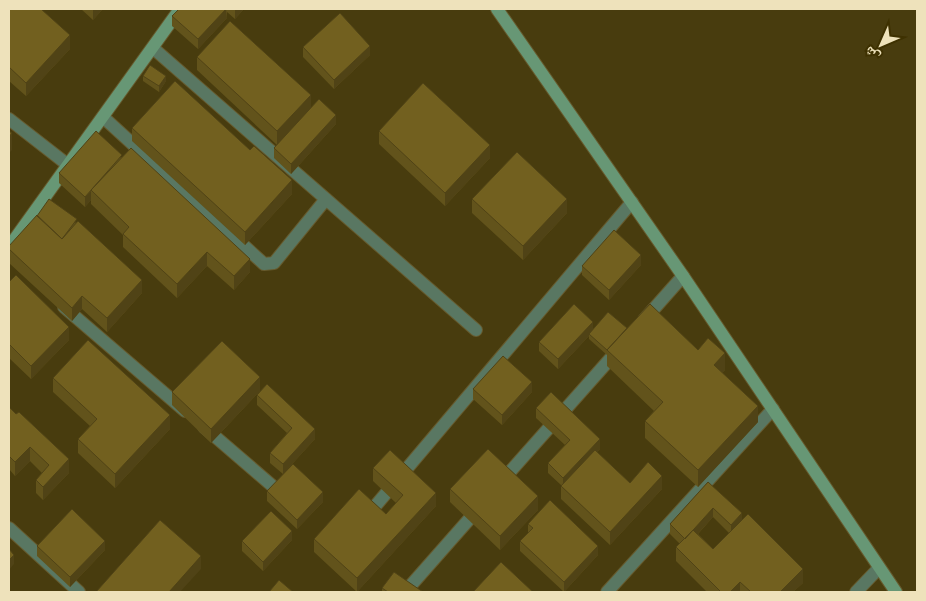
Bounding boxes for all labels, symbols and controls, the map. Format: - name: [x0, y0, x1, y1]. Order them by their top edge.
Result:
- north arrow: [856, 20, 906, 70]
- text: ش: [860, 42, 883, 66]

